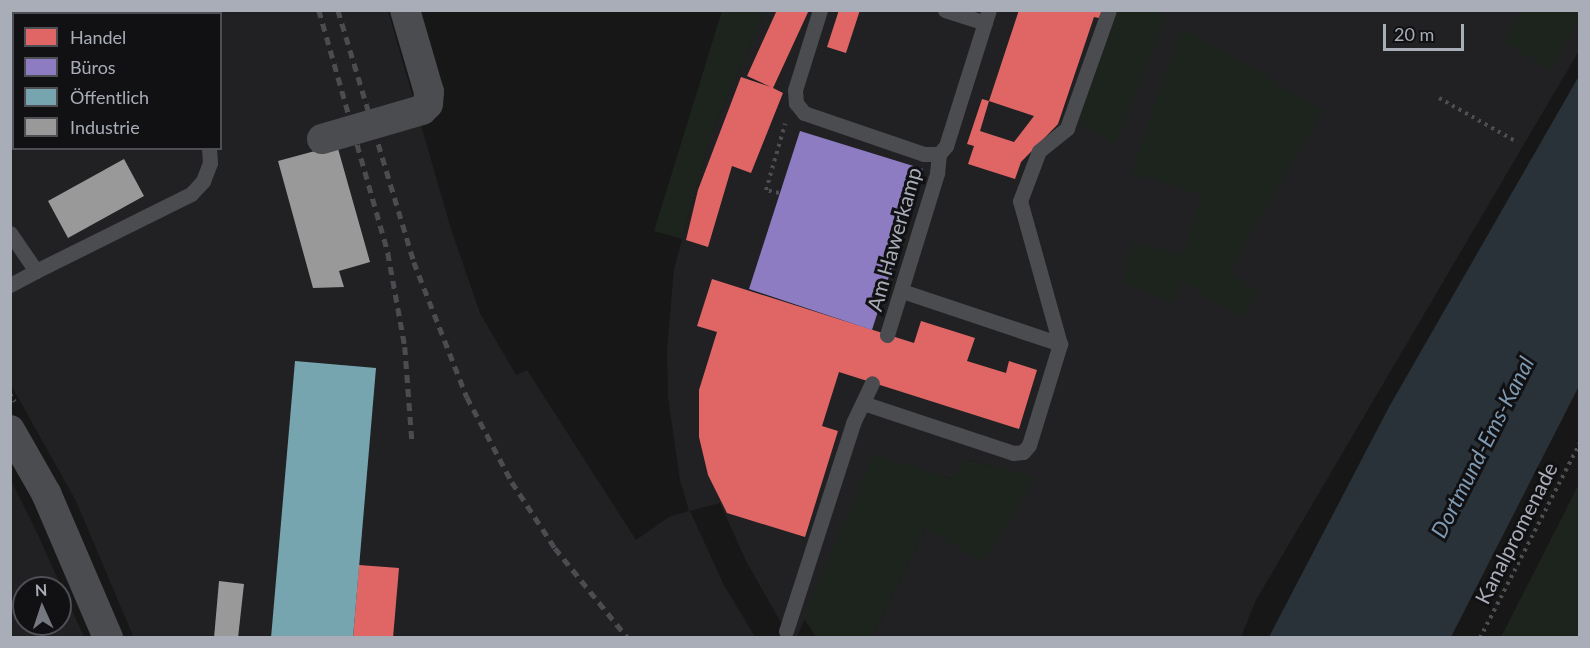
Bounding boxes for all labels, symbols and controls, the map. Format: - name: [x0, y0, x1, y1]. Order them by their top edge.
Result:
- legend: [12, 12, 222, 150]
- scale bar: [1386, 12, 1467, 50]
- text: 20 m: [1394, 23, 1434, 45]
- text: Handel: [70, 26, 126, 48]
- text: Büros: [70, 56, 116, 78]
- text: Öffentlich: [70, 86, 149, 108]
- text: Industrie: [70, 116, 140, 138]
- street label: Am Hawerkamp: [861, 164, 927, 314]
- water label: Dortmund-Ems-Kanal: [1425, 352, 1539, 542]
- street label: Kanalpromenade: [1469, 458, 1563, 608]
- north arrow: [12, 576, 72, 636]
- text: N: [34, 580, 48, 599]

